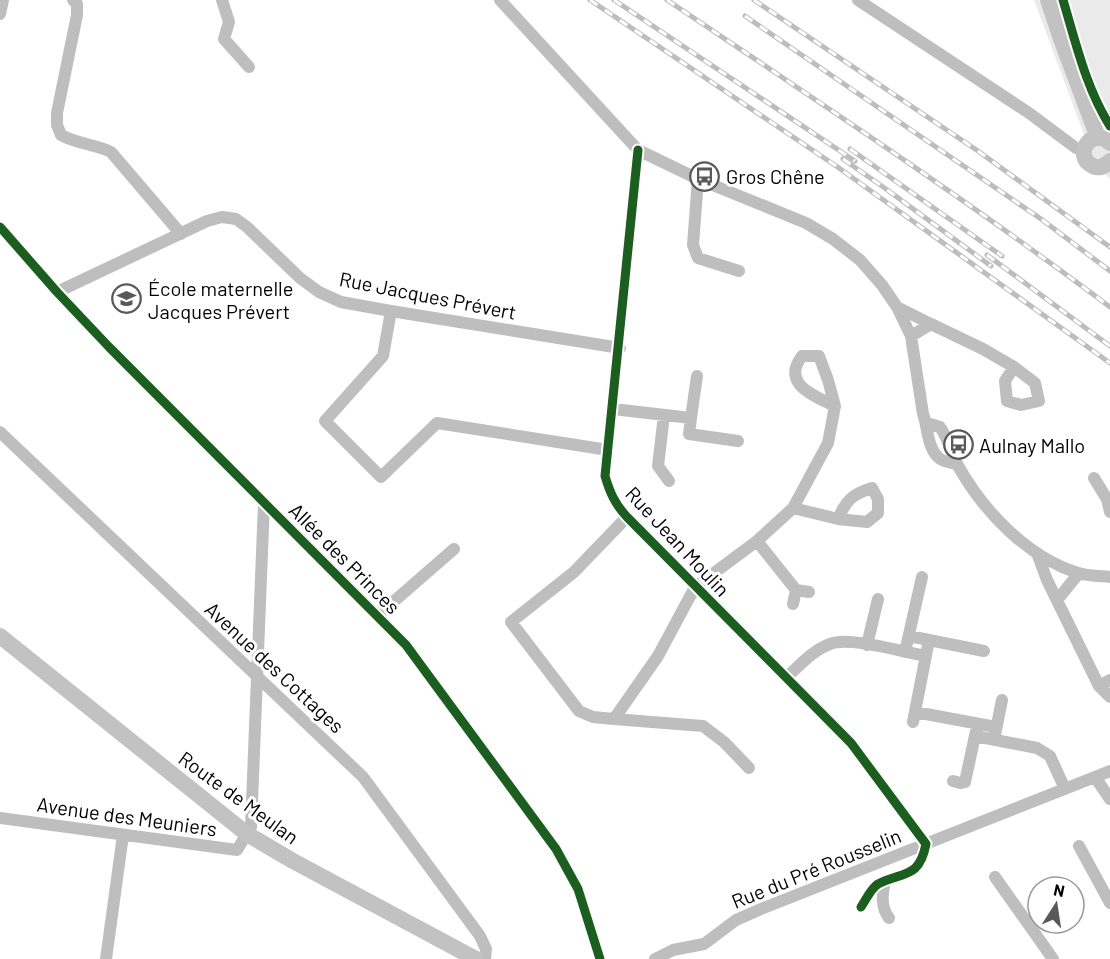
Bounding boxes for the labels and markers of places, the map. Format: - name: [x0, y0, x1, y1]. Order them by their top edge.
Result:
- bus stop icon: Gros Chêne: [689, 160, 721, 192]
- place label: Gros Chêne: [726, 164, 825, 188]
- place label: École maternelle Jacques Prévert: [148, 276, 293, 323]
- school or university icon: École maternelle Jacques Prévert: [111, 283, 143, 315]
- bus stop icon: Aulnay Mallo: [942, 429, 974, 461]
- place label: Aulnay Mallo: [979, 433, 1085, 457]

